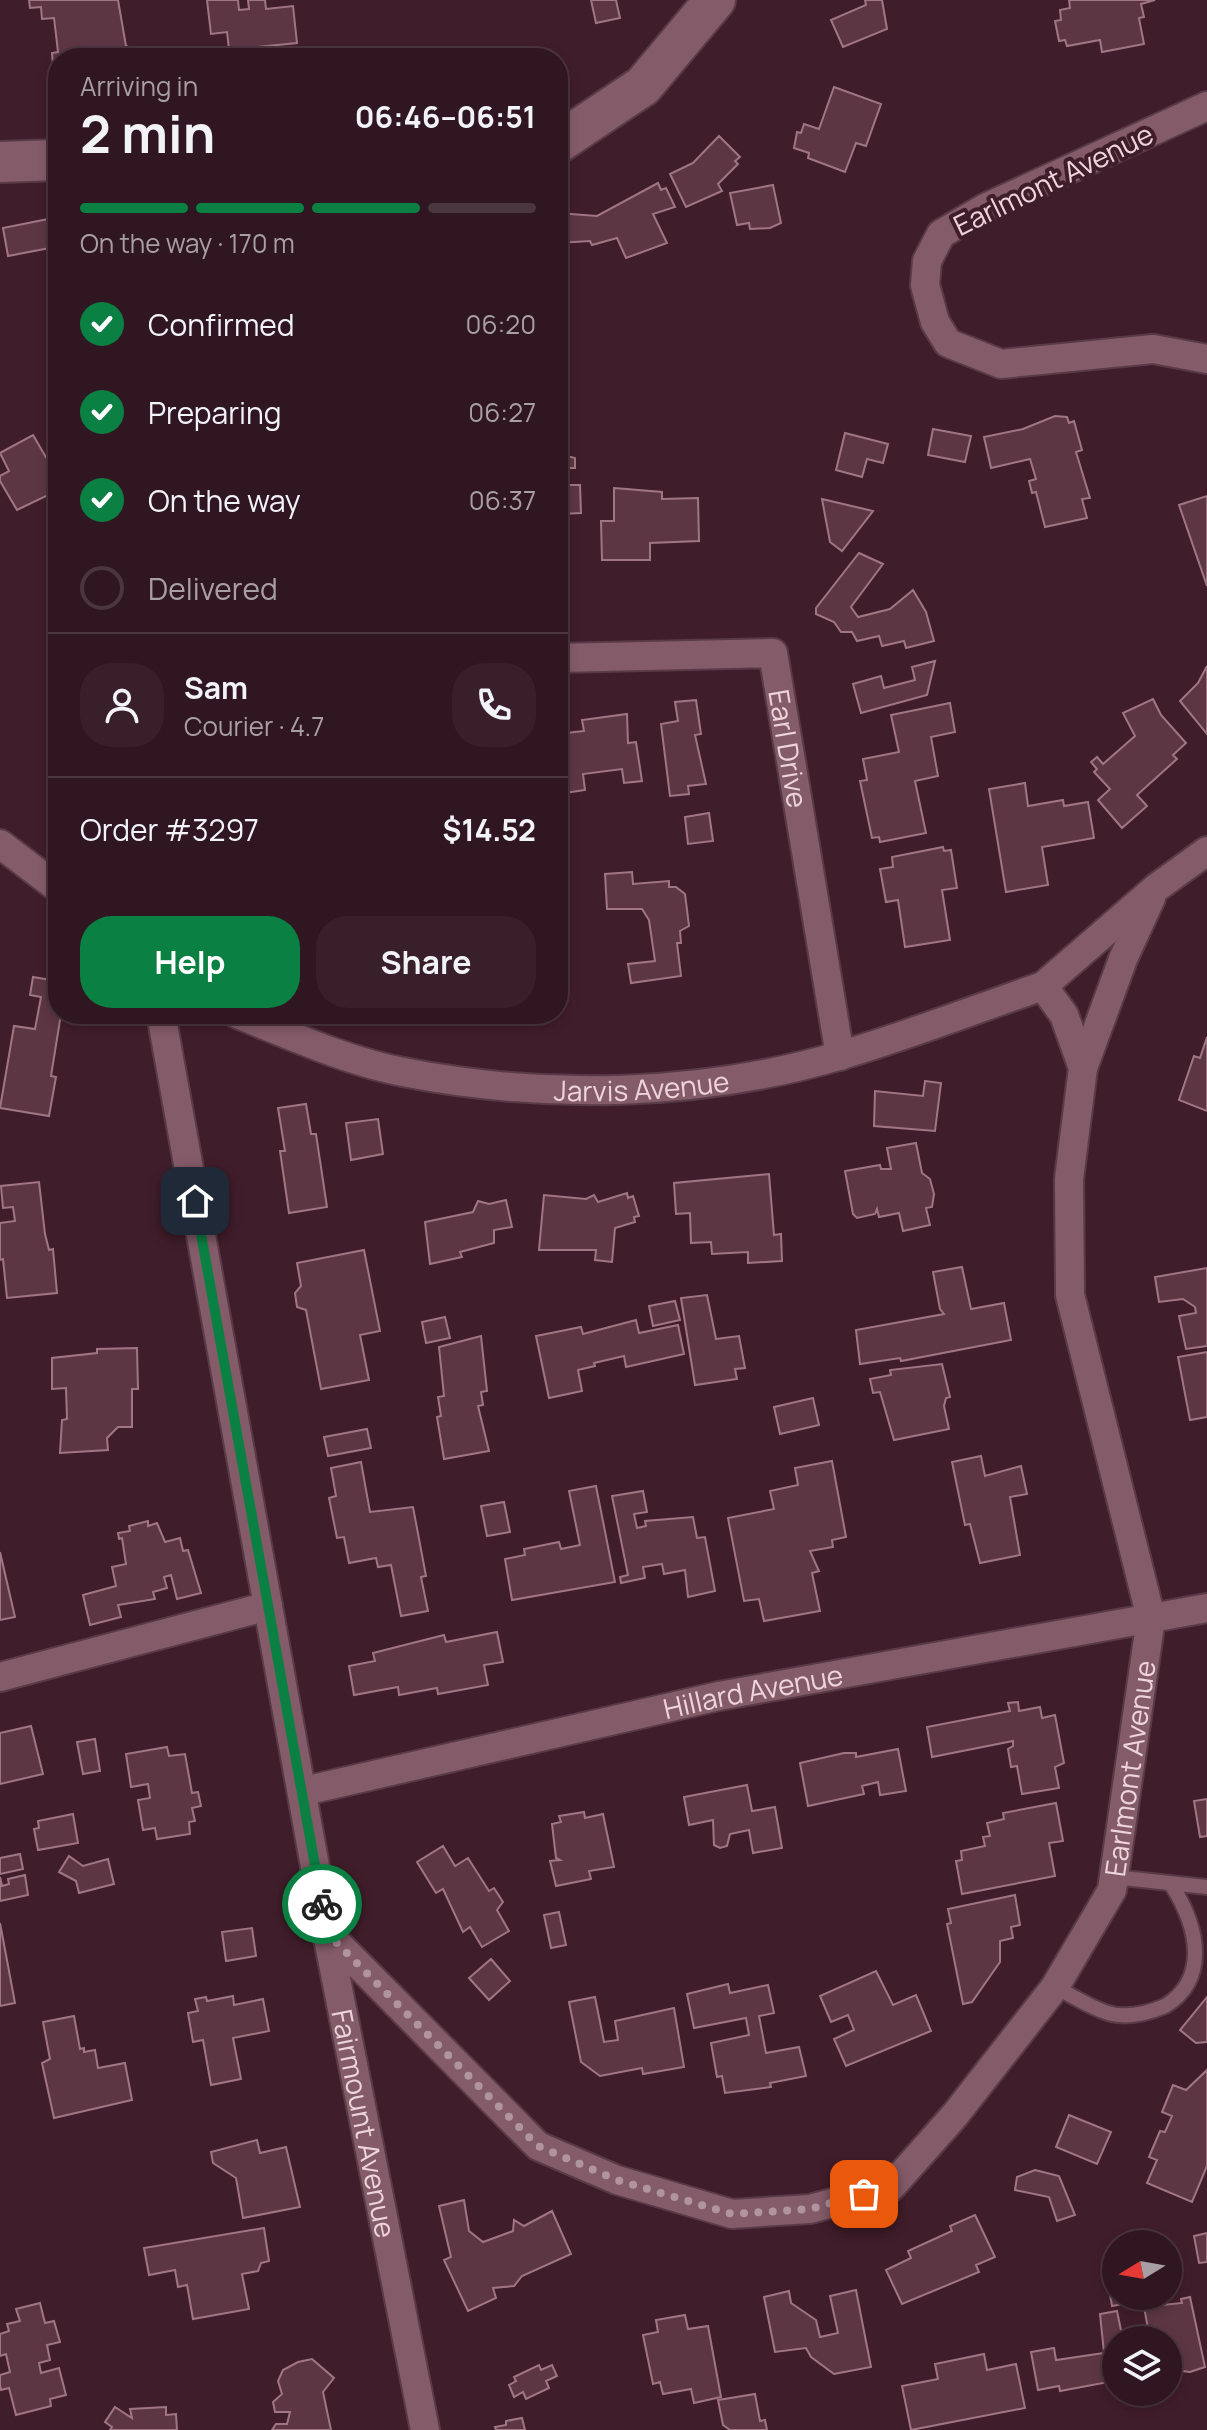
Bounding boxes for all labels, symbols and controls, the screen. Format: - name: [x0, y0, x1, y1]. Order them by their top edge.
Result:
- text: Arriving in: [80, 68, 198, 104]
- text: 06:46–06:51: [355, 96, 536, 137]
- text: 2 min: [80, 98, 215, 169]
- street label: Earlmont Avenue: [947, 114, 1159, 244]
- text: On the way · 170 m: [80, 225, 295, 261]
- icon: check: [80, 302, 124, 346]
- text: Confirmed: [148, 304, 295, 345]
- text: 06:20: [466, 306, 536, 342]
- icon: check: [80, 390, 124, 434]
- text: Preparing: [148, 392, 282, 433]
- text: 06:27: [468, 394, 536, 430]
- icon: check: [80, 478, 124, 522]
- text: On the way: [148, 480, 301, 521]
- text: 06:37: [469, 482, 536, 518]
- text: Delivered: [148, 568, 278, 609]
- button: person: [80, 663, 164, 747]
- button: phone: [452, 663, 536, 747]
- text: Sam: [184, 667, 248, 708]
- street label: Earl Drive: [760, 687, 817, 811]
- text: Courier · 4.7: [184, 708, 324, 744]
- text: Order #3297: [80, 809, 259, 850]
- text: $14.52: [443, 809, 536, 850]
- button: Help: [80, 916, 300, 1008]
- button: Share: [316, 916, 536, 1008]
- street label: Jarvis Avenue: [553, 1061, 732, 1109]
- pin: [161, 1167, 229, 1235]
- icon: home: [173, 1179, 217, 1223]
- street label: Hillard Avenue: [659, 1655, 846, 1727]
- street label: Earlmont Avenue: [1095, 1658, 1164, 1879]
- courier: [282, 1864, 362, 1944]
- icon: bike: [300, 1882, 344, 1926]
- street label: Fairmount Avenue: [323, 2006, 406, 2241]
- pin: [830, 2160, 898, 2228]
- icon: bag: [842, 2172, 886, 2216]
- north arrow: [1102, 2230, 1182, 2310]
- map controls: [1102, 2230, 1182, 2406]
- button: layers: [1102, 2326, 1182, 2406]

